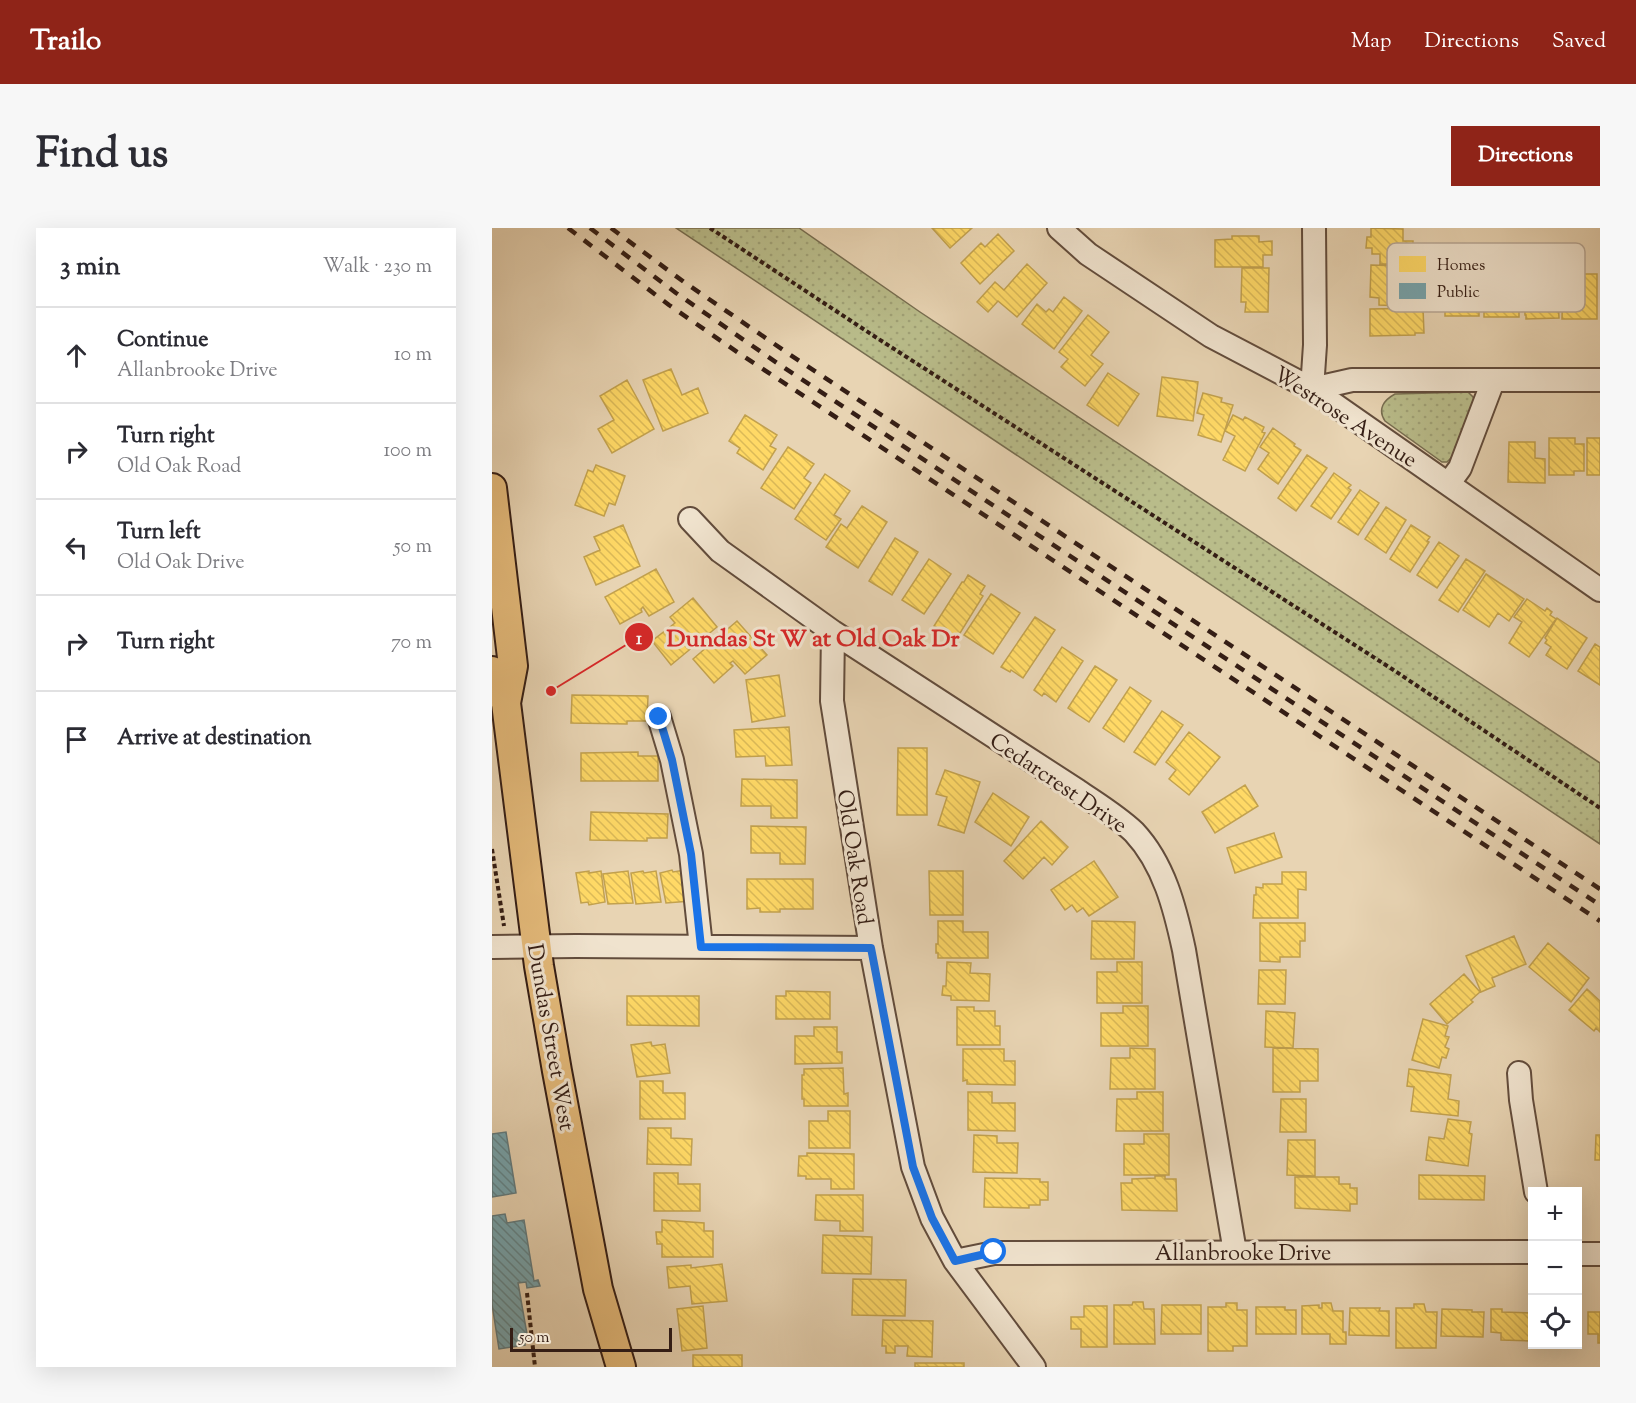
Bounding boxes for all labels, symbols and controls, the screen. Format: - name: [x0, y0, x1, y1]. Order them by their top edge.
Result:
- text: Trailo: [30, 22, 101, 62]
- text: Map: [1351, 27, 1391, 57]
- text: Directions: [1424, 27, 1519, 57]
- text: Saved: [1552, 27, 1606, 57]
- text: Find us: [36, 126, 168, 186]
- button: Directions: [1451, 126, 1600, 186]
- legend: [1387, 243, 1585, 312]
- text: 3 min: [60, 249, 120, 286]
- text: Walk · 230 m: [323, 253, 432, 282]
- text: Homes: [1437, 255, 1485, 278]
- text: Public: [1437, 282, 1480, 305]
- text: Continue: [117, 325, 208, 357]
- icon: ahead: [60, 339, 93, 372]
- text: 10 m: [394, 341, 432, 370]
- text: Allanbrooke Drive: [117, 357, 278, 386]
- street label: Westrose Avenue: [1266, 360, 1423, 477]
- text: Turn right: [117, 421, 214, 453]
- icon: right: [60, 435, 93, 468]
- text: 100 m: [383, 437, 432, 466]
- text: Old Oak Road: [117, 453, 241, 482]
- text: Turn left: [117, 517, 200, 549]
- icon: left: [60, 531, 93, 564]
- text: 50 m: [394, 533, 432, 562]
- text: Old Oak Drive: [117, 549, 245, 578]
- callout: Dundas St W at Old Oak Dr: [624, 616, 971, 658]
- text: Dundas St W at Old Oak Dr: [667, 623, 960, 657]
- icon: right: [60, 627, 93, 660]
- text: Turn right: [117, 627, 214, 659]
- text: 1: [636, 627, 643, 653]
- text: 70 m: [391, 629, 432, 658]
- route end: [645, 703, 671, 729]
- icon: arrive: [60, 723, 93, 756]
- text: Arrive at destination: [117, 723, 312, 755]
- street label: Cedarcrest Drive: [982, 726, 1133, 843]
- street label: Old Oak Road: [827, 787, 880, 928]
- street label: Dundas Street West: [517, 942, 581, 1134]
- map controls: [1528, 1187, 1582, 1349]
- button: +: [1528, 1187, 1582, 1241]
- route start: [980, 1238, 1006, 1264]
- street label: Allanbrooke Drive: [1155, 1239, 1331, 1271]
- button: −: [1528, 1241, 1582, 1295]
- button: locate: [1528, 1295, 1582, 1349]
- scale bar: [510, 1325, 672, 1352]
- text: 50 m: [519, 1327, 550, 1350]

